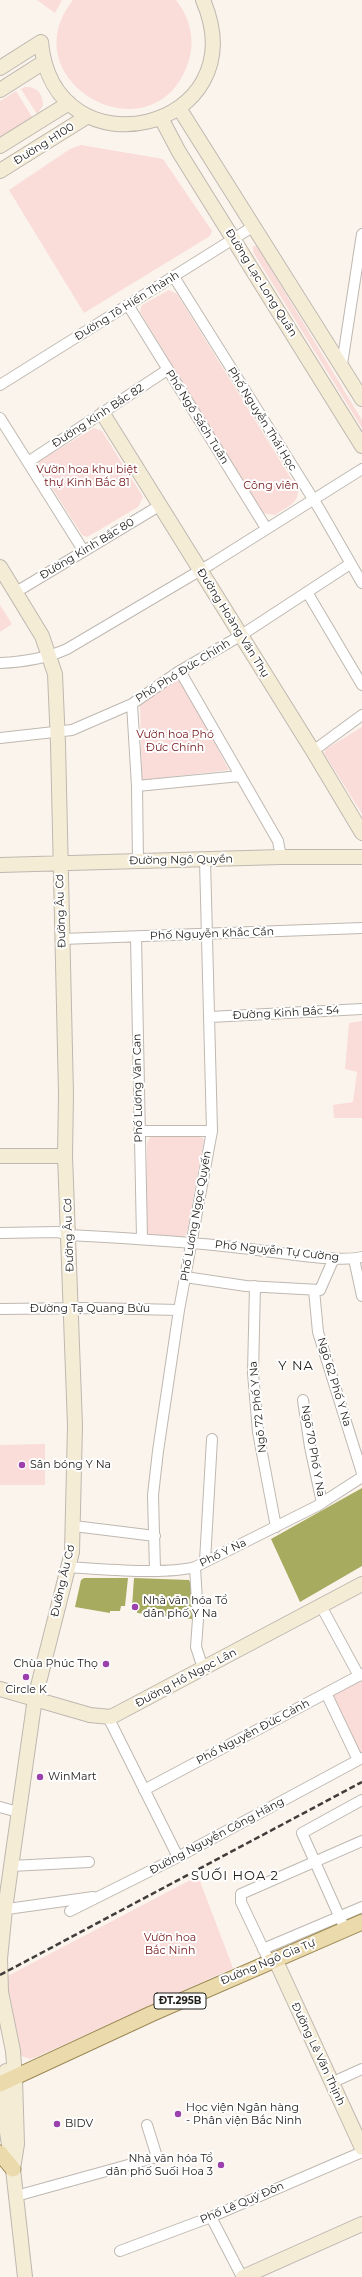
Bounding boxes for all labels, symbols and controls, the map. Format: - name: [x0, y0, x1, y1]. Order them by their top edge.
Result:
- street label: Đường H100: [11, 120, 77, 168]
- street label: Đường Lạc Long Quân: [222, 227, 300, 339]
- street label: Đường Tô Hiến Thành: [72, 268, 182, 344]
- street label: Phố Nguyễn Thái Học: [225, 365, 299, 473]
- street label: Phố Ngô Sách Tuân: [163, 367, 231, 467]
- street label: Đường Kinh Bắc 82: [50, 381, 146, 451]
- park label: Vườn hoa khu biệt thự Kinh Bắc 81: [36, 463, 138, 489]
- park label: Công viên: [243, 479, 299, 493]
- street label: Đường Kinh Bắc 80: [37, 516, 137, 582]
- street label: Đường Hoàng Văn Thụ: [194, 566, 272, 680]
- street label: Phố Phó Đức Chính: [133, 637, 233, 705]
- park label: Vườn hoa Phó Đức Chính: [136, 728, 214, 754]
- street label: Đường Ngô Quyền: [129, 852, 233, 868]
- street label: Đường Âu Cơ: [53, 874, 69, 948]
- street label: Phố Nguyễn Khắc Cần: [150, 925, 274, 943]
- street label: Đường Kinh Bắc 54: [232, 1004, 340, 1022]
- street label: Phố Lương Văn Can: [130, 1033, 146, 1143]
- street label: Phố Lương Ngọc Quyến: [178, 1150, 214, 1282]
- street label: Đường Âu Cơ: [61, 1198, 77, 1272]
- street label: Phố Nguyễn Tự Cường: [214, 1238, 340, 1264]
- street label: Đường Tạ Quang Bửu: [30, 1302, 150, 1316]
- street label: Ngõ 62 Phố Y Na: [314, 1336, 354, 1428]
- district label: Y NA: [278, 1358, 314, 1374]
- street label: Ngõ 72 Phố Y Na: [247, 1360, 269, 1454]
- street label: Ngõ 70 Phố Y Na: [298, 1404, 328, 1498]
- place label: Sân bóng Y Na: [30, 1458, 111, 1472]
- marker: Sân bóng Y Na: [17, 1460, 27, 1470]
- street label: Phố Y Na: [197, 1536, 249, 1570]
- street label: Đường Âu Cơ: [48, 1544, 78, 1618]
- place label: Nhà văn hóa Tổ dân phố Y Na: [143, 1594, 228, 1620]
- marker: Nhà văn hóa Tổ dân phố Y Na: [130, 1602, 140, 1612]
- street label: Đường Hồ Ngọc Lân: [133, 1646, 239, 1710]
- place label: Chùa Phúc Thọ: [14, 1657, 98, 1671]
- marker: Chùa Phúc Thọ: [101, 1659, 111, 1669]
- marker: Circle K: [21, 1672, 31, 1682]
- place label: Circle K: [5, 1683, 47, 1697]
- street label: Phố Nguyễn Đức Cảnh: [194, 1697, 312, 1767]
- place label: WinMart: [48, 1770, 96, 1784]
- marker: WinMart: [35, 1772, 45, 1782]
- street label: Đường Nguyễn Công Hãng: [147, 1795, 287, 1877]
- district label: SUỐI HOA 2: [191, 1868, 279, 1884]
- park label: Vườn hoa Bắc Ninh: [144, 1931, 196, 1957]
- street label: Đường Ngô Gia Tự: [219, 1936, 317, 1988]
- road number: ĐT.295B: [154, 1993, 206, 2009]
- street label: Đường Lê Văn Thịnh: [288, 2000, 348, 2108]
- place label: Học viện Ngân hàng - Phân viện Bắc Ninh: [186, 2101, 302, 2127]
- marker: Học viện Ngân hàng - Phân viện Bắc Ninh: [173, 2109, 183, 2119]
- place label: BIDV: [65, 2117, 93, 2131]
- marker: BIDV: [52, 2119, 62, 2129]
- place label: Nhà văn hóa Tổ dân phố Suối Hoa 3: [106, 2152, 213, 2178]
- marker: Nhà văn hóa Tổ dân phố Suối Hoa 3: [216, 2160, 226, 2170]
- street label: Phố Lê Quý Đôn: [198, 2179, 286, 2227]

